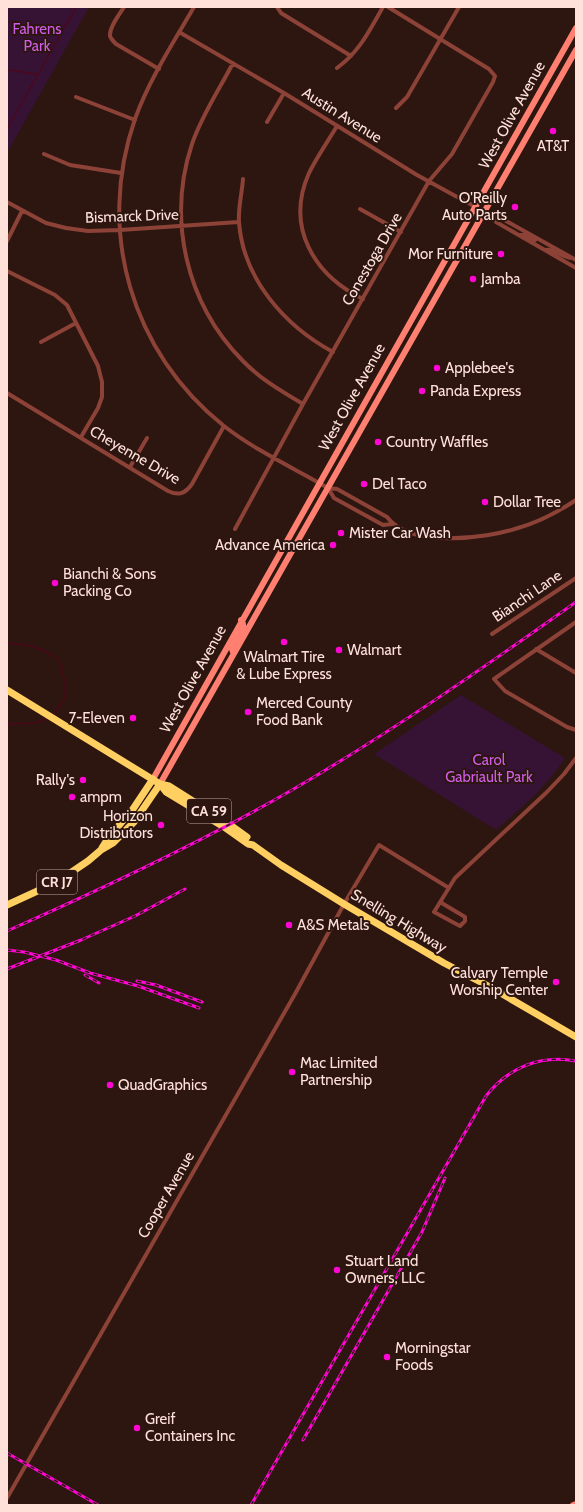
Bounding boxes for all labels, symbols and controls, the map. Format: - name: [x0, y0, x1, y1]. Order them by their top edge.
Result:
- park label: Fahrens Park: [12, 20, 62, 55]
- street label: West Olive Avenue: [475, 58, 549, 172]
- street label: Austin Avenue: [299, 83, 385, 147]
- marker: AT&T: [548, 126, 558, 136]
- place label: AT&T: [537, 137, 569, 155]
- place label: O'Reilly Auto Parts: [442, 189, 507, 224]
- marker: O'Reilly Auto Parts: [510, 202, 520, 212]
- street label: Bismarck Drive: [85, 205, 179, 227]
- street label: Conestoga Drive: [338, 209, 406, 309]
- place label: Mor Furniture: [408, 245, 493, 263]
- marker: Mor Furniture: [496, 249, 506, 259]
- place label: Jamba: [480, 270, 521, 288]
- marker: Jamba: [468, 274, 478, 284]
- street label: West Olive Avenue: [315, 340, 389, 454]
- place label: Applebee's: [445, 359, 514, 377]
- marker: Applebee's: [432, 363, 442, 373]
- place label: Panda Express: [430, 382, 521, 400]
- marker: Panda Express: [417, 386, 427, 396]
- street label: Cheyenne Drive: [87, 422, 184, 488]
- place label: Country Waffles: [386, 433, 488, 451]
- marker: Country Waffles: [373, 437, 383, 447]
- place label: Del Taco: [372, 475, 427, 493]
- marker: Del Taco: [359, 479, 369, 489]
- place label: Dollar Tree: [493, 493, 561, 511]
- marker: Dollar Tree: [480, 497, 490, 507]
- place label: Mister Car Wash: [349, 524, 451, 542]
- marker: Mister Car Wash: [336, 528, 346, 538]
- place label: Advance America: [215, 536, 326, 554]
- marker: Advance America: [328, 540, 338, 550]
- place label: Bianchi & Sons Packing Co: [63, 565, 156, 600]
- street label: Bianchi Lane: [489, 566, 565, 626]
- marker: Bianchi & Sons Packing Co: [50, 578, 60, 588]
- street label: West Olive Avenue: [156, 622, 230, 736]
- marker: Walmart Tire & Lube Express: [279, 637, 289, 647]
- place label: Walmart: [347, 641, 401, 659]
- marker: Walmart: [334, 645, 344, 655]
- place label: Walmart Tire & Lube Express: [236, 648, 332, 683]
- place label: Merced County Food Bank: [256, 694, 353, 729]
- marker: Merced County Food Bank: [243, 707, 253, 717]
- place label: 7-Eleven: [69, 709, 125, 727]
- marker: 7-Eleven: [128, 713, 138, 723]
- park label: Carol Gabriault Park: [445, 751, 533, 786]
- place label: Rally's: [36, 771, 75, 789]
- marker: Rally's: [78, 775, 88, 785]
- place label: ampm: [80, 788, 122, 806]
- marker: ampm: [67, 792, 77, 802]
- road number: CA 59: [187, 799, 231, 823]
- place label: Horizon Distributors: [79, 807, 153, 842]
- marker: Horizon Distributors: [156, 820, 166, 830]
- road number: CR J7: [37, 870, 77, 894]
- street label: Snelling Highway: [348, 885, 451, 957]
- place label: A&S Metals: [297, 916, 369, 934]
- marker: A&S Metals: [284, 920, 294, 930]
- place label: Calvary Temple Worship Center: [450, 964, 548, 999]
- marker: Calvary Temple Worship Center: [551, 977, 561, 987]
- place label: Mac Limited Partnership: [300, 1054, 378, 1089]
- marker: Mac Limited Partnership: [287, 1067, 297, 1077]
- place label: QuadGraphics: [118, 1076, 207, 1094]
- marker: QuadGraphics: [105, 1080, 115, 1090]
- street label: Cooper Avenue: [134, 1148, 198, 1242]
- place label: Stuart Land Owners, LLC: [345, 1252, 425, 1287]
- marker: Stuart Land Owners, LLC: [332, 1265, 342, 1275]
- place label: Morningstar Foods: [395, 1339, 471, 1374]
- marker: Morningstar Foods: [382, 1352, 392, 1362]
- place label: Greif Containers Inc: [145, 1410, 235, 1445]
- marker: Greif Containers Inc: [132, 1423, 142, 1433]

